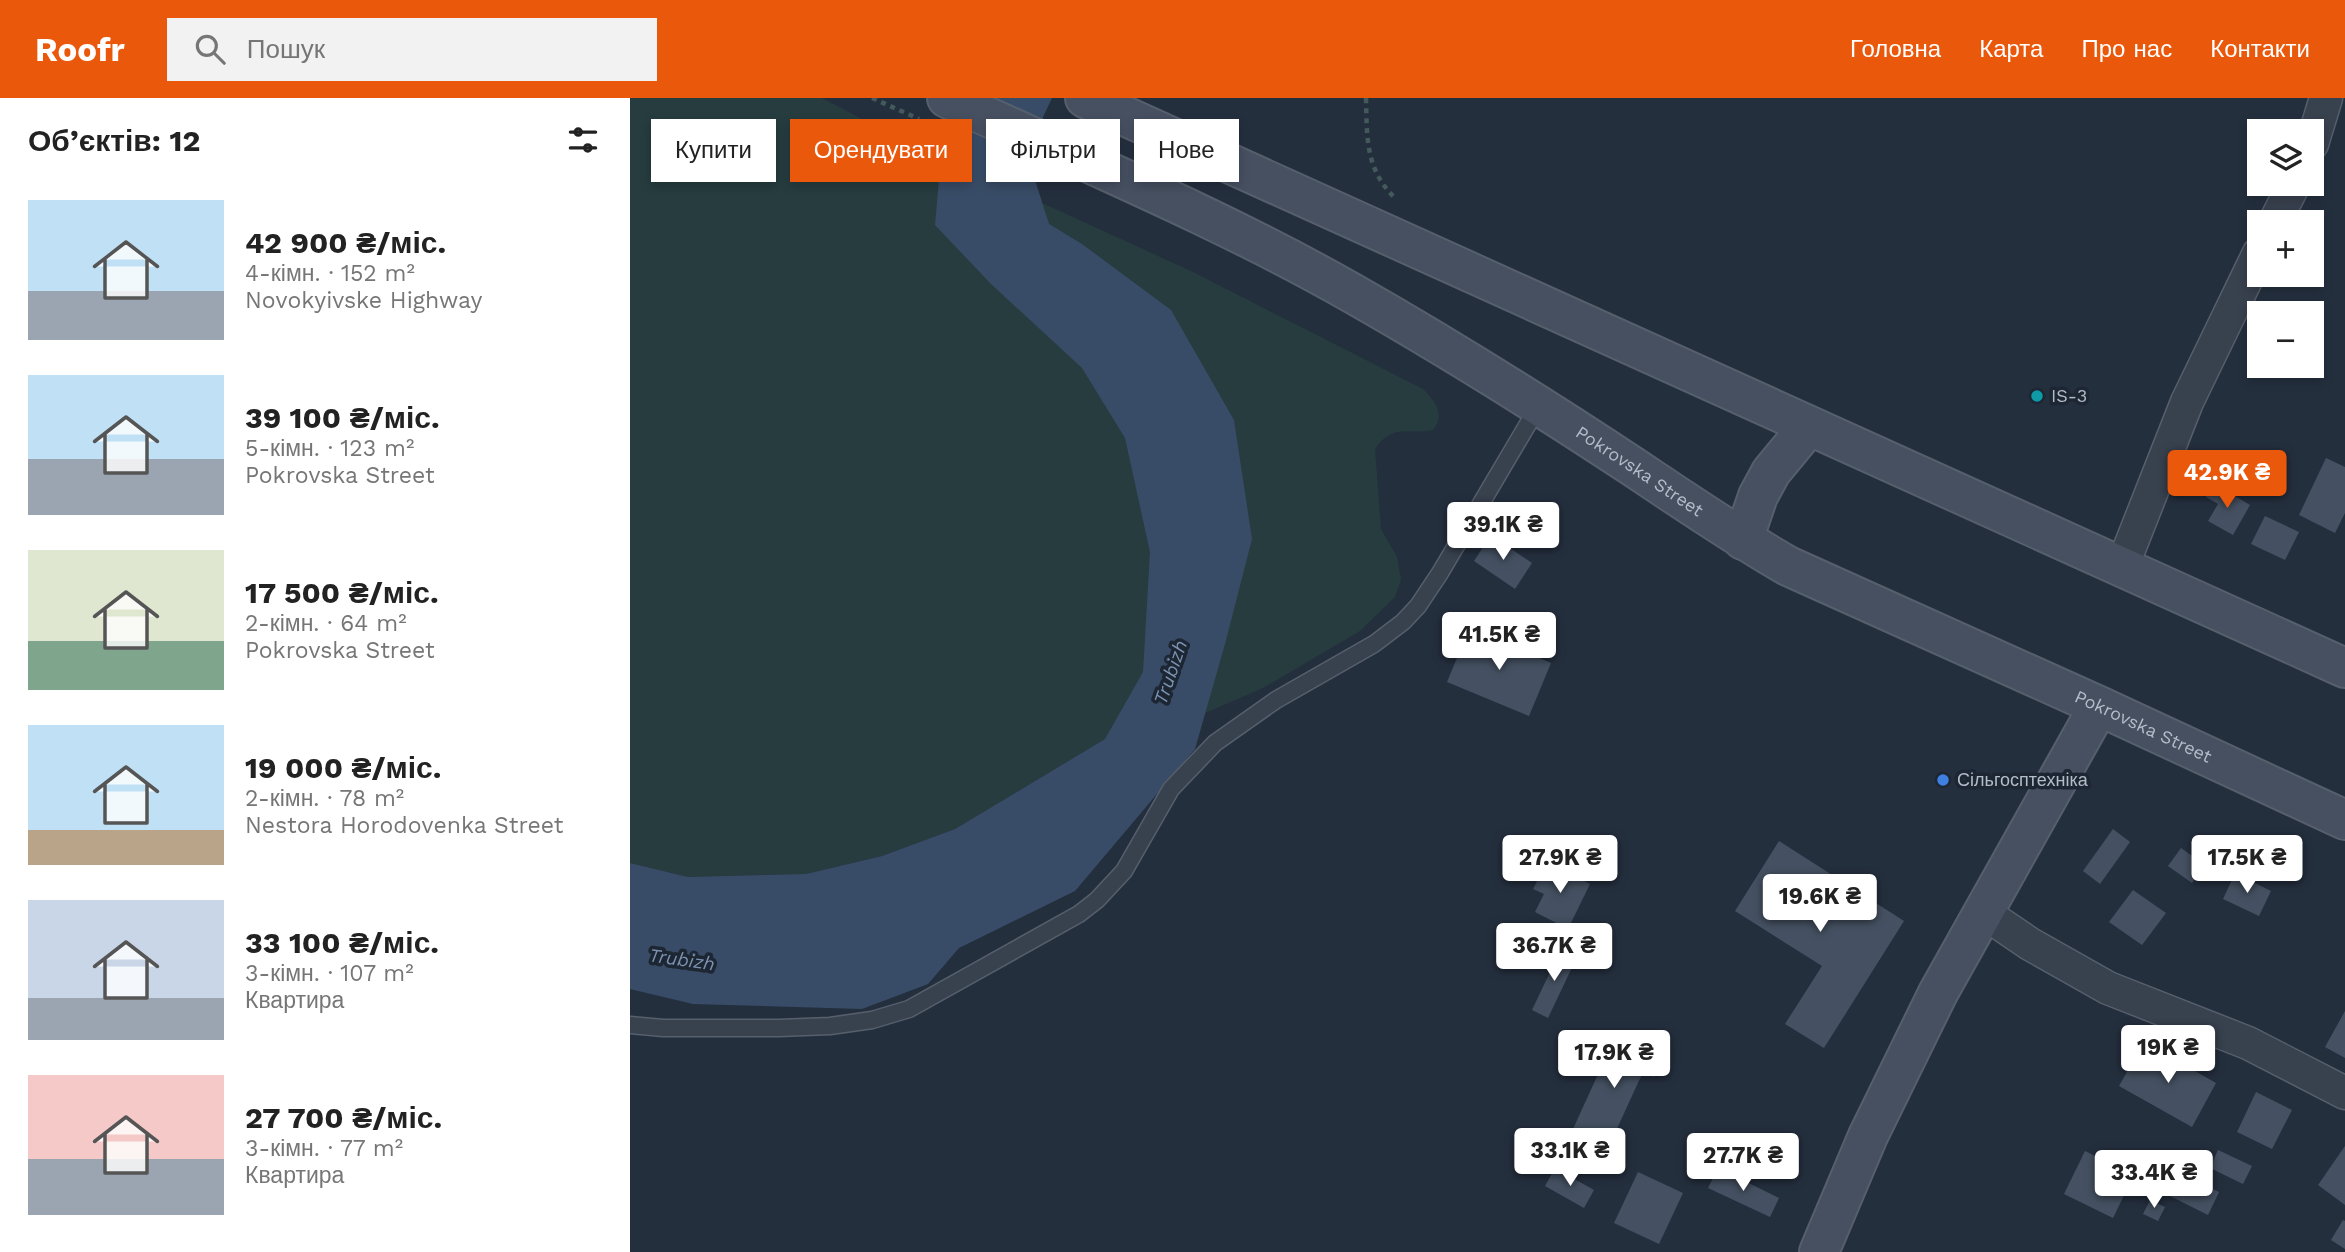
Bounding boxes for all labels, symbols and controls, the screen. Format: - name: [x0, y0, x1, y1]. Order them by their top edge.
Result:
- search box: [167, 18, 657, 81]
- text: Roofr: [35, 30, 125, 69]
- icon: search: [191, 30, 229, 68]
- text: Пошук: [247, 34, 325, 64]
- text: Головна: [1850, 35, 1941, 63]
- text: Карта: [1979, 35, 2043, 63]
- text: Про нас: [2081, 35, 2172, 63]
- text: Контакти: [2210, 35, 2310, 63]
- chip: Купити: [651, 119, 776, 182]
- chip: Орендувати: [790, 119, 972, 182]
- chip: Фільтри: [986, 119, 1120, 182]
- chip: Нове: [1134, 119, 1239, 182]
- map controls: [2247, 119, 2324, 378]
- button: layers: [2247, 119, 2324, 196]
- icon: filters: [564, 121, 602, 159]
- text: Об’єктів: 12: [28, 123, 200, 158]
- button: +: [2247, 210, 2324, 287]
- text: 42 900 ₴/міс.: [245, 225, 446, 260]
- icon: home: [84, 228, 168, 312]
- text: 4-кімн. · 152 m²: [245, 260, 415, 287]
- text: Novokyivske Highway: [245, 287, 482, 314]
- button: −: [2247, 301, 2324, 378]
- place label: IS-3: [2051, 385, 2087, 406]
- marker: IS-3: [2029, 388, 2045, 404]
- text: 39 100 ₴/міс.: [245, 400, 440, 435]
- icon: home: [84, 403, 168, 487]
- street label: Pokrovska Street: [1572, 421, 1708, 521]
- text: 5-кімн. · 123 m²: [245, 435, 414, 462]
- pin: 42.9K ₴: [2162, 450, 2292, 510]
- text: 42.9K ₴: [2184, 459, 2270, 486]
- text: Pokrovska Street: [245, 462, 435, 489]
- pin: 39.1K ₴: [1438, 503, 1568, 562]
- text: 39.1K ₴: [1463, 511, 1543, 538]
- text: 17 500 ₴/міс.: [245, 575, 439, 610]
- icon: home: [84, 578, 168, 662]
- text: 2-кімн. · 64 m²: [245, 610, 407, 637]
- pin: 41.5K ₴: [1434, 612, 1564, 672]
- text: 41.5K ₴: [1458, 621, 1540, 648]
- text: Pokrovska Street: [245, 637, 435, 664]
- water label: Trubizh: [1149, 637, 1192, 707]
- street label: Pokrovska Street: [2072, 685, 2216, 767]
- text: 19 000 ₴/міс.: [245, 750, 442, 785]
- icon: home: [84, 753, 168, 837]
- place label: Сільгосптехніка: [1957, 769, 2089, 790]
- marker: Сільгосптехніка: [1935, 772, 1951, 788]
- text: 2-кімн. · 78 m²: [245, 785, 404, 812]
- text: Nestora Horodovenka Street: [245, 812, 563, 839]
- pin: 27.9K ₴: [1495, 836, 1625, 895]
- pin: 17.5K ₴: [2182, 836, 2312, 895]
- text: 27.9K ₴: [1518, 844, 1602, 871]
- text: 17.5K ₴: [2208, 844, 2286, 871]
- pin: 19.6K ₴: [1755, 874, 1885, 934]
- text: 19.6K ₴: [1779, 883, 1861, 910]
- pin: 36.7K ₴: [1489, 924, 1619, 983]
- text: 33 100 ₴/міс.: [245, 925, 439, 960]
- icon: home: [84, 928, 168, 1012]
- text: 36.7K ₴: [1512, 932, 1596, 959]
- water label: Trubizh: [647, 943, 716, 976]
- text: 3-кімн. · 107 m²: [245, 960, 414, 987]
- text: Квартира: [245, 987, 344, 1014]
- pin: 19K ₴: [2119, 1026, 2217, 1085]
- pin: 17.9K ₴: [1549, 1030, 1679, 1090]
- text: 19K ₴: [2137, 1034, 2199, 1061]
- text: 17.9K ₴: [1574, 1039, 1654, 1066]
- text: 27 700 ₴/міс.: [245, 1100, 442, 1135]
- icon: home: [84, 1103, 168, 1187]
- pin: 33.1K ₴: [1505, 1128, 1635, 1188]
- pin: 27.7K ₴: [1678, 1134, 1808, 1193]
- text: 3-кімн. · 77 m²: [245, 1135, 403, 1162]
- text: 33.1K ₴: [1530, 1137, 1610, 1164]
- text: 27.7K ₴: [1703, 1142, 1783, 1169]
- pin: 33.4K ₴: [2089, 1150, 2219, 1210]
- text: 33.4K ₴: [2111, 1159, 2197, 1186]
- text: Квартира: [245, 1162, 344, 1189]

